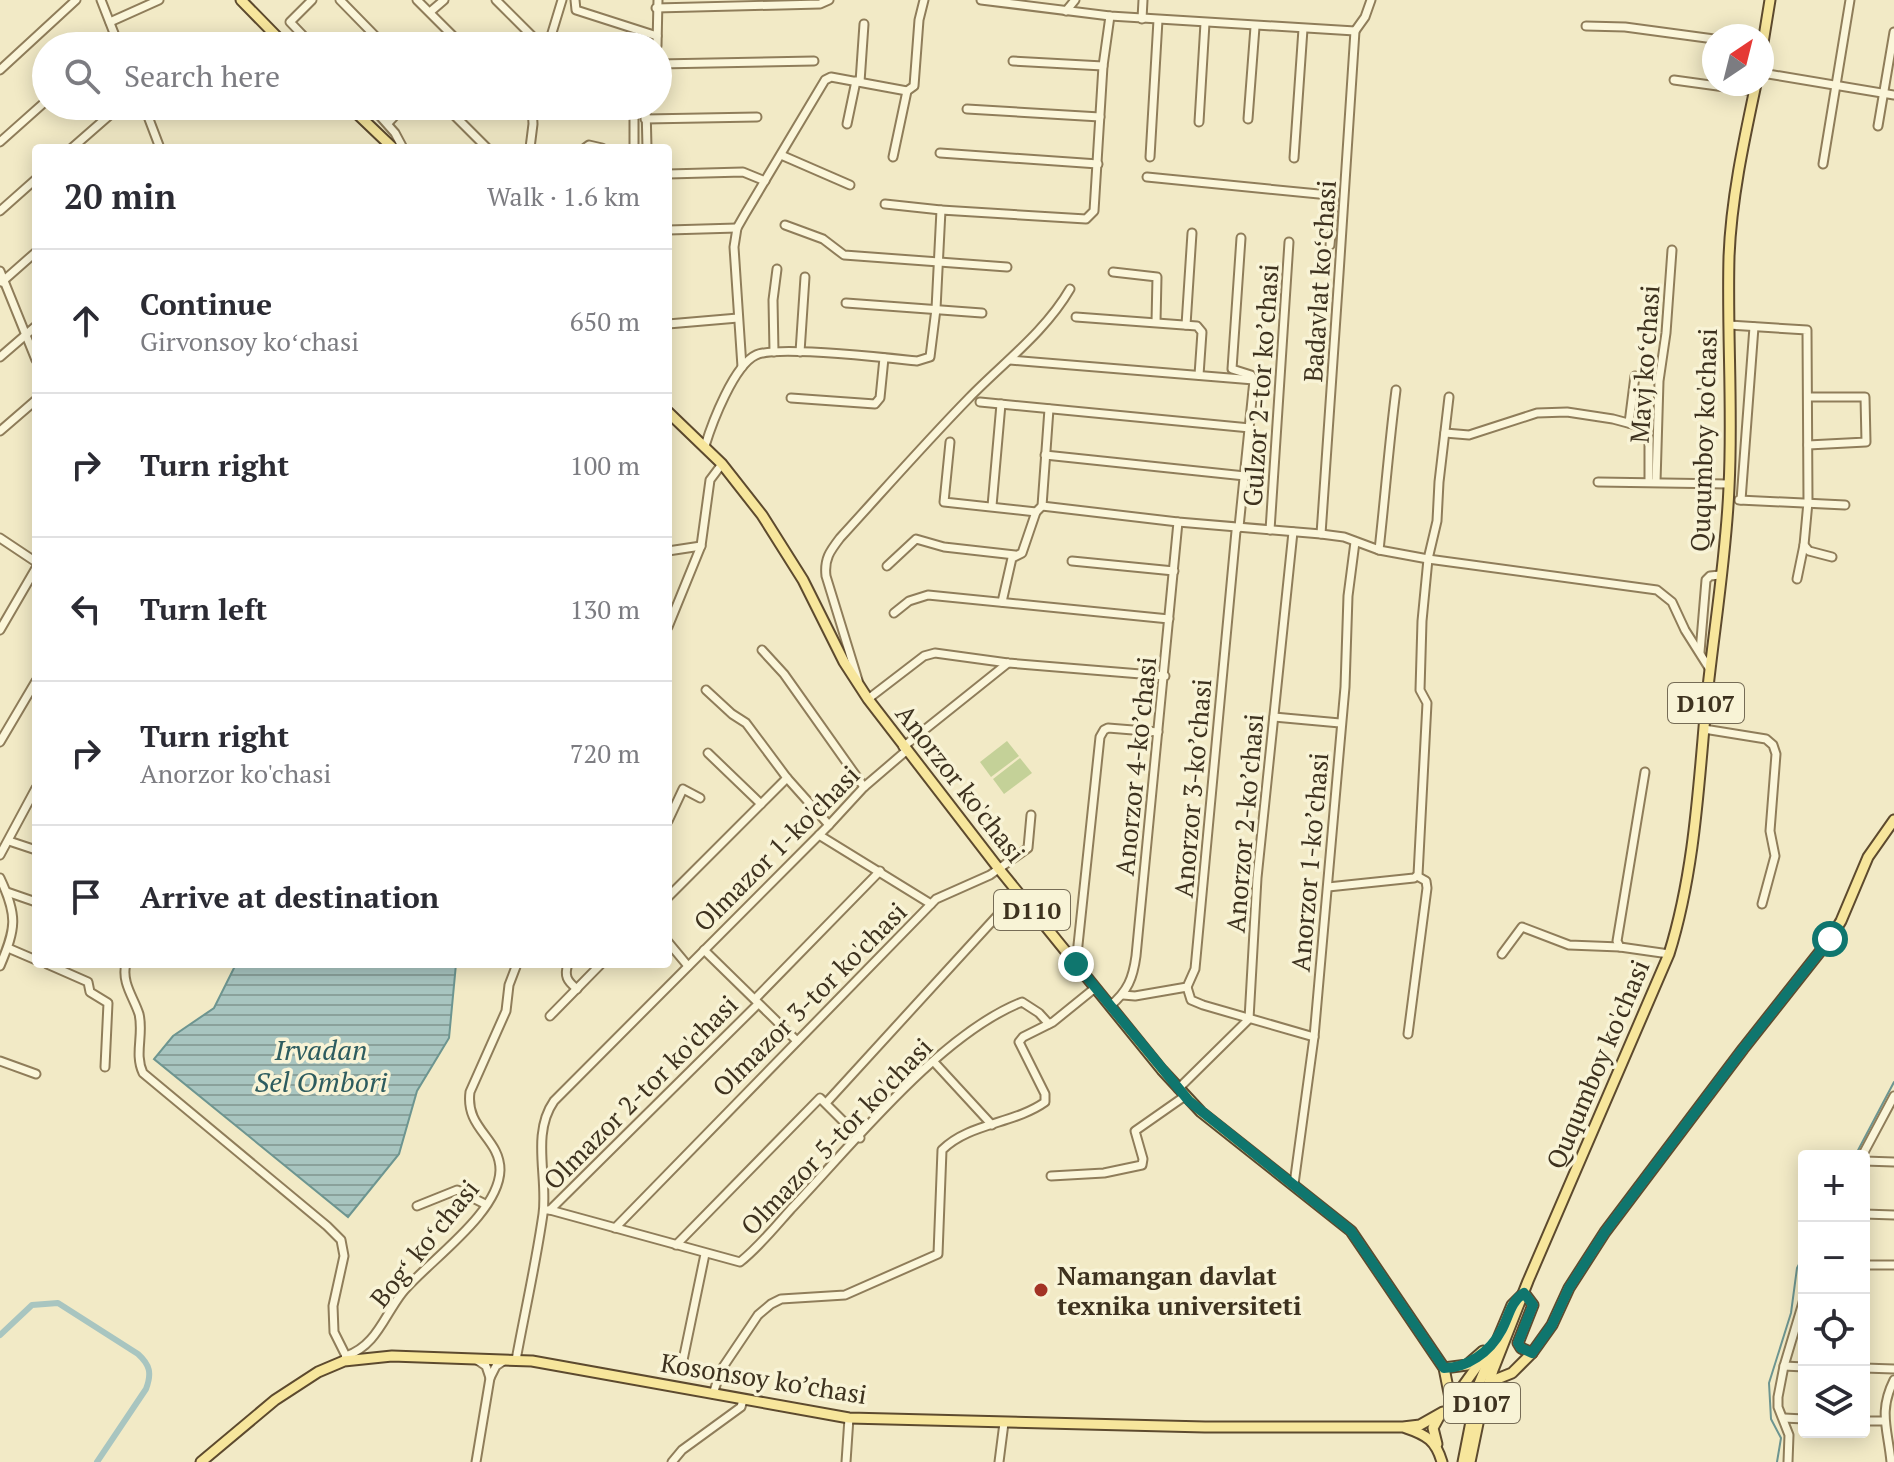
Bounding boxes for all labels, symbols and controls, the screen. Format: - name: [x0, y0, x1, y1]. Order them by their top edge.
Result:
- north arrow: [1702, 24, 1774, 96]
- search box: [32, 32, 672, 120]
- icon: search: [60, 54, 104, 98]
- text: Search here: [124, 56, 280, 96]
- text: 20 min: [64, 174, 176, 219]
- text: Walk · 1.6 km: [487, 179, 640, 213]
- street label: Badavlat koʻchasi: [1295, 179, 1343, 383]
- street label: Gulzor 2-tor koʼchasi: [1235, 262, 1285, 508]
- text: Continue: [140, 284, 272, 324]
- street label: Mavj koʻchasi: [1622, 284, 1666, 444]
- icon: ahead: [64, 299, 108, 343]
- text: 650 m: [570, 304, 640, 338]
- text: Girvonsoy koʻchasi: [140, 324, 359, 358]
- street label: Ququmboy ko'chasi: [1682, 327, 1724, 553]
- icon: right: [64, 443, 108, 487]
- text: Turn right: [140, 445, 289, 485]
- text: 100 m: [570, 448, 640, 482]
- icon: left: [64, 587, 108, 631]
- text: Turn left: [140, 589, 267, 629]
- text: 130 m: [570, 592, 640, 626]
- street label: Аnorzor 4-koʼchasi: [1107, 655, 1163, 877]
- street label: Аnorzor 3-koʼchasi: [1165, 677, 1219, 899]
- road number: D107: [1668, 683, 1744, 723]
- street label: Anorzor ko'chasi: [889, 697, 1033, 869]
- street label: Аnorzor 2-koʼchasi: [1217, 712, 1271, 934]
- text: Turn right: [140, 716, 289, 756]
- icon: right: [64, 731, 108, 775]
- text: 720 m: [570, 736, 640, 770]
- street label: Аnorzor 1-koʼchasi: [1282, 751, 1336, 973]
- text: Anorzor ko'chasi: [140, 756, 331, 790]
- street label: Olmazor 1-ko'chasi: [686, 758, 866, 938]
- icon: arrive: [64, 875, 108, 919]
- text: Arrive at destination: [140, 877, 439, 917]
- road number: D110: [994, 890, 1070, 930]
- street label: Olmazor 3-tor ko'chasi: [704, 894, 914, 1104]
- route start: [1812, 921, 1848, 957]
- route end: [1058, 946, 1094, 982]
- street label: Ququmboy ko'chasi: [1538, 954, 1656, 1174]
- street label: Olmazor 2-tor ko'chasi: [535, 987, 745, 1197]
- street label: Olmazor 5-tor ko'chasi: [733, 1030, 939, 1242]
- water label: Irvadan Sel Ombori: [255, 1031, 388, 1100]
- map controls: [1798, 1150, 1870, 1438]
- button: +: [1798, 1150, 1870, 1222]
- street label: Bogʻ koʻchasi: [362, 1172, 486, 1314]
- button: −: [1798, 1222, 1870, 1294]
- place label: Namangan davlat texnika universiteti: [1057, 1258, 1302, 1322]
- marker: Namangan davlat texnika universiteti: [1032, 1281, 1050, 1299]
- button: locate: [1798, 1294, 1870, 1366]
- street label: Kosonsoy ko’chasi: [659, 1345, 869, 1411]
- button: layers: [1798, 1366, 1870, 1438]
- road number: D107: [1444, 1383, 1520, 1423]

